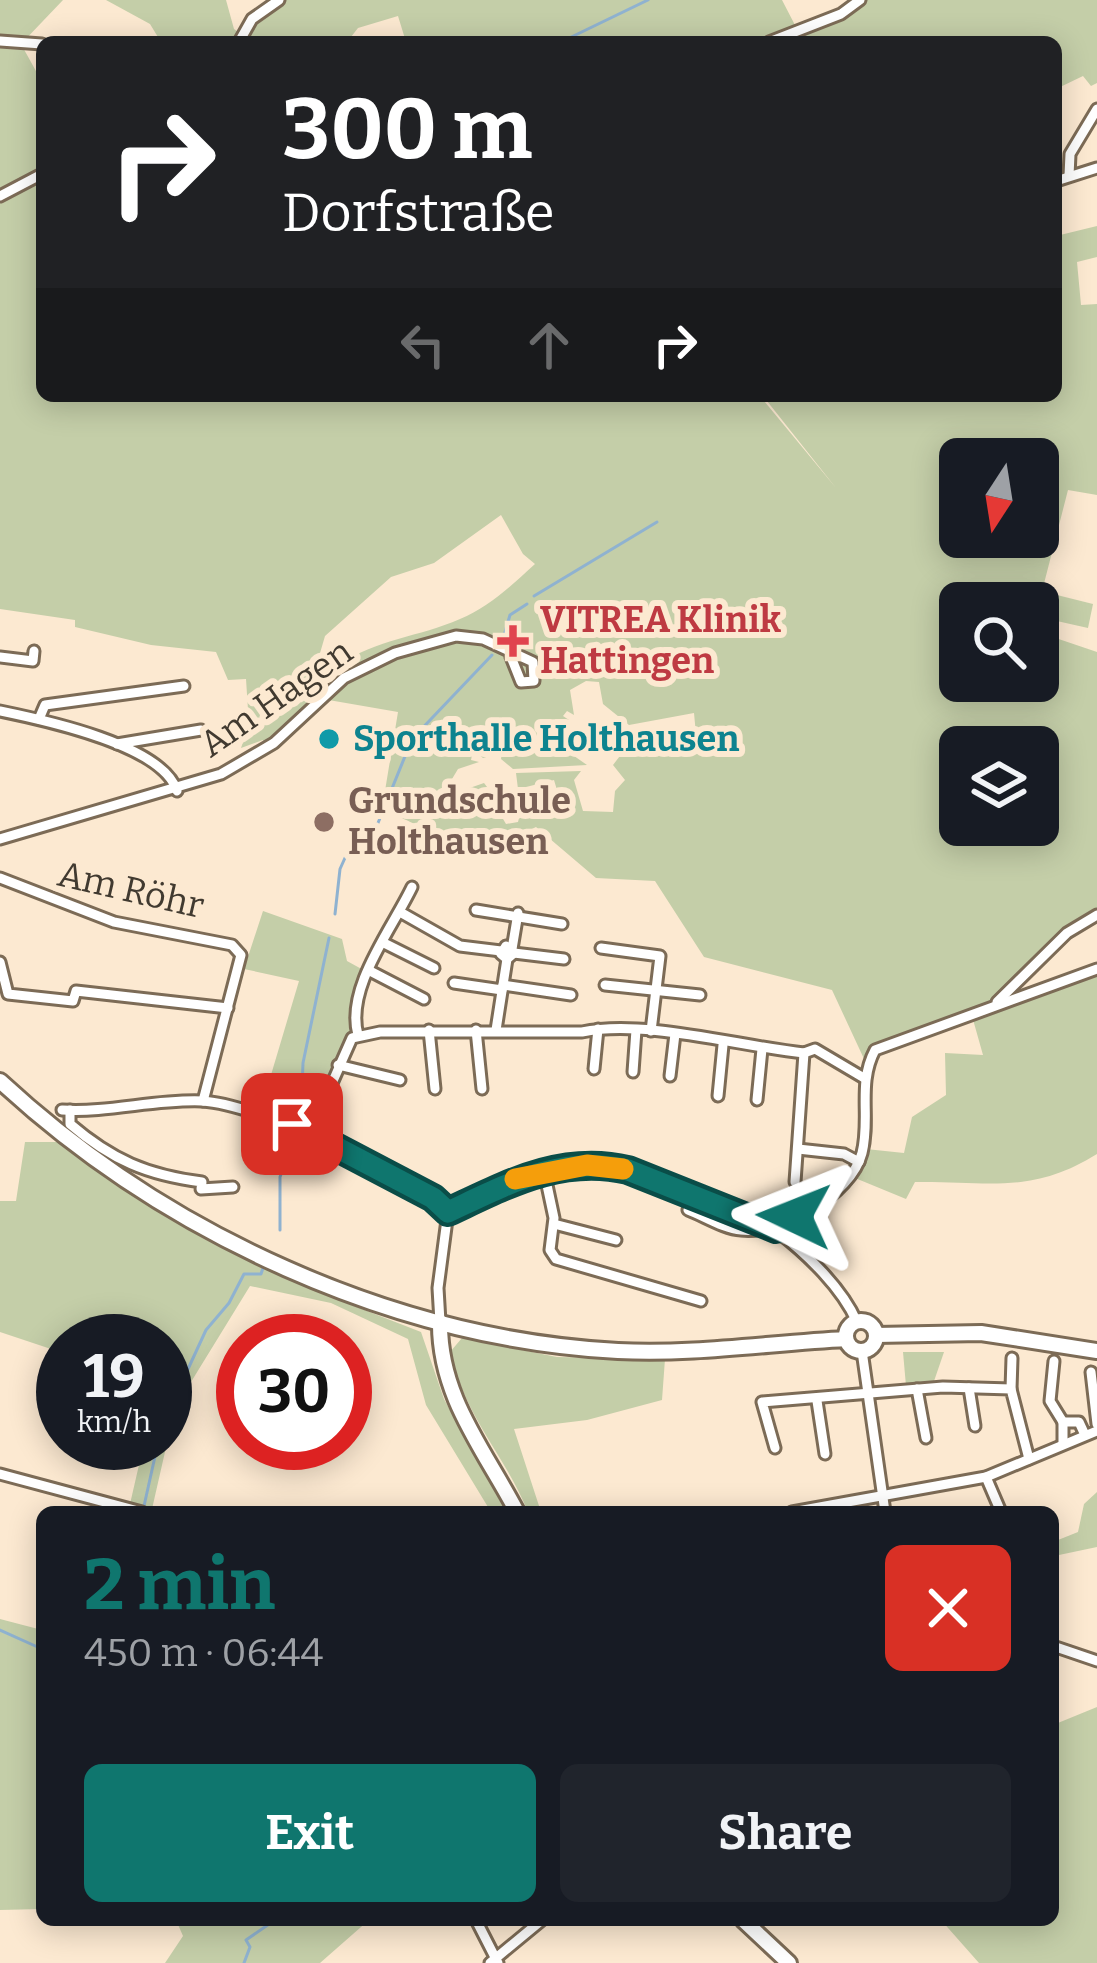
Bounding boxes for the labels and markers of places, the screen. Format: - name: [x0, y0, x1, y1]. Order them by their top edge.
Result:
- place label: VITREA Klinik Hattingen: [540, 598, 782, 683]
- marker: VITREA Klinik Hattingen: [497, 625, 529, 657]
- place label: Sporthalle Holthausen: [353, 717, 739, 761]
- marker: Sporthalle Holthausen: [316, 726, 342, 752]
- place label: Grundschule Holthausen: [348, 779, 571, 864]
- marker: Grundschule Holthausen: [311, 809, 337, 835]
- pin: [241, 1073, 343, 1175]

